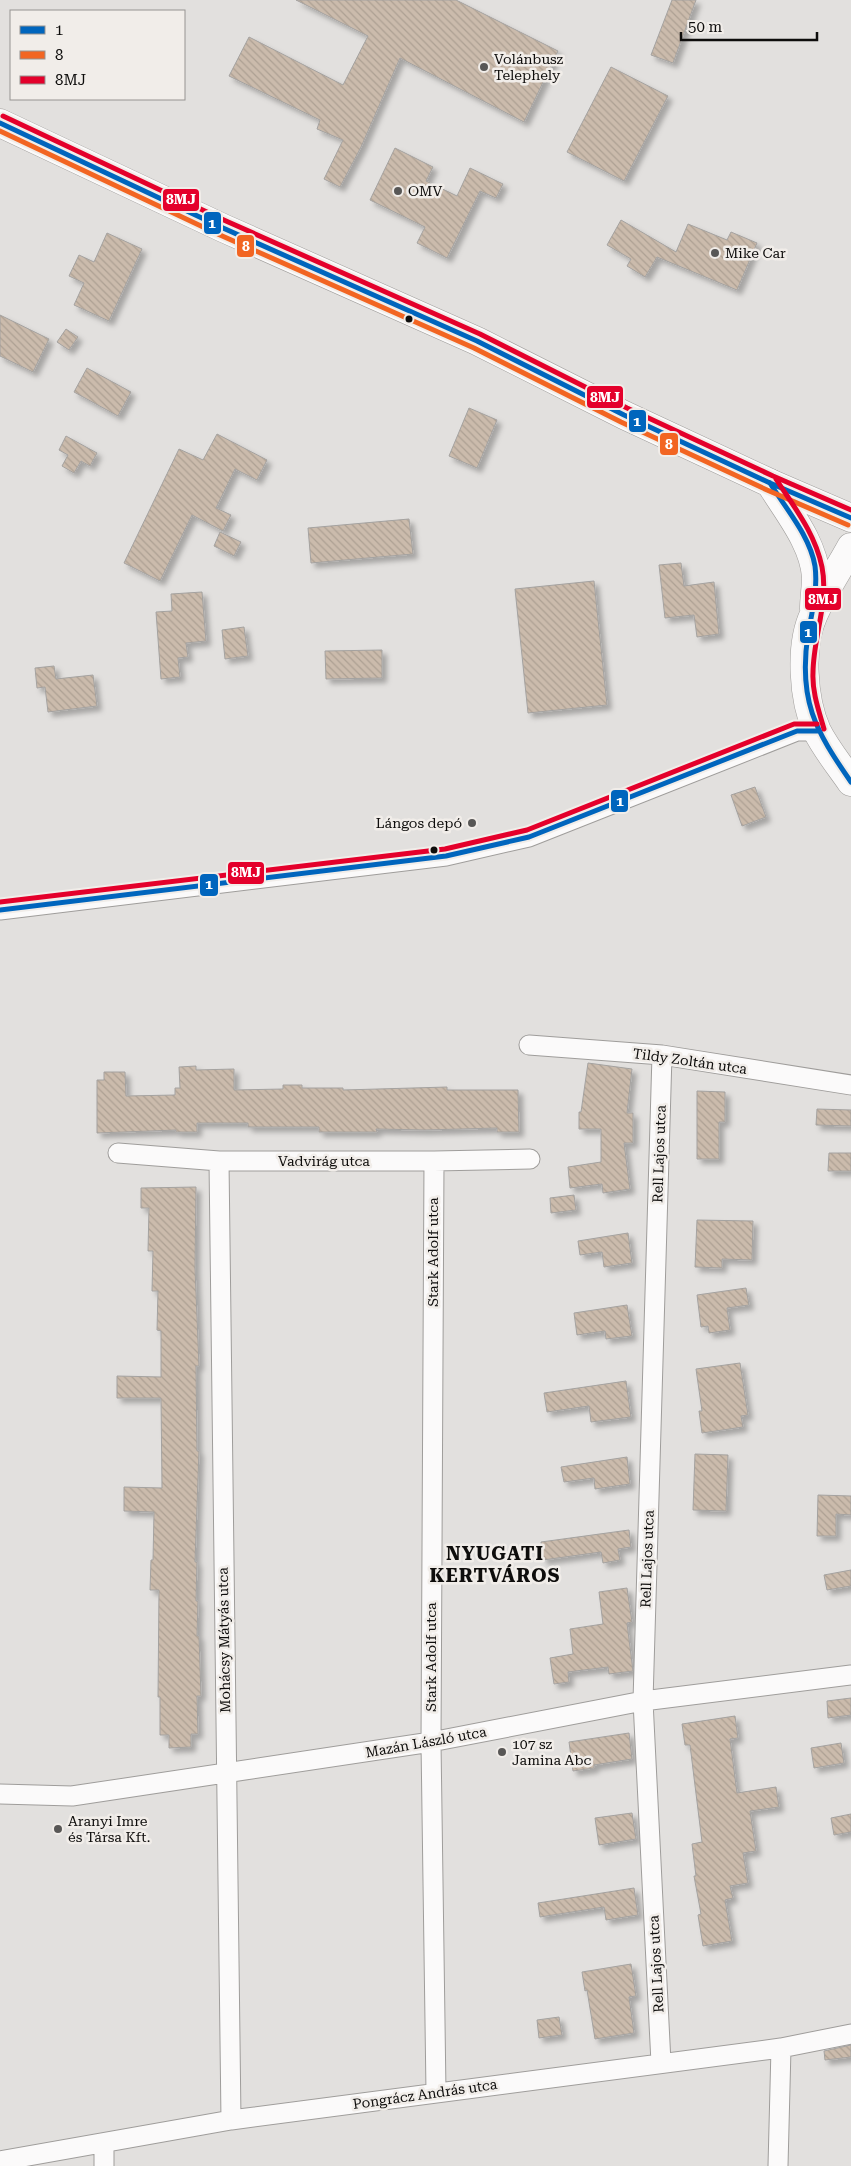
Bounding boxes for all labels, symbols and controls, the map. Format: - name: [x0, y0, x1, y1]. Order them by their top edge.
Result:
- legend: [10, 10, 185, 100]
- scale bar: [681, 10, 817, 42]
- text: 50 m: [688, 18, 723, 36]
- text: 1: [55, 21, 63, 39]
- text: 8: [55, 46, 63, 64]
- place label: Volánbusz Telephely: [494, 51, 564, 83]
- marker: Volánbusz Telephely: [478, 61, 490, 73]
- text: 8MJ: [55, 71, 86, 89]
- place label: OMV: [408, 183, 442, 199]
- marker: OMV: [392, 185, 404, 197]
- line badge: 8MJ: [162, 188, 200, 212]
- text: 8MJ: [166, 191, 196, 207]
- line badge: 1: [203, 211, 222, 235]
- text: 1: [208, 215, 216, 231]
- line badge: 8: [236, 234, 255, 258]
- text: 8: [242, 238, 250, 254]
- place label: Mike Car: [725, 245, 786, 261]
- marker: Mike Car: [709, 247, 721, 259]
- unlabelled marker: [404, 314, 414, 324]
- line badge: 8MJ: [586, 385, 624, 409]
- text: 8MJ: [590, 389, 620, 405]
- line badge: 1: [628, 409, 647, 433]
- text: 1: [633, 413, 641, 429]
- line badge: 8: [659, 432, 679, 456]
- text: 8: [665, 436, 673, 452]
- line badge: 8MJ: [804, 587, 842, 611]
- text: 8MJ: [808, 591, 838, 607]
- line badge: 1: [799, 620, 818, 644]
- text: 1: [804, 624, 812, 640]
- line badge: 1: [610, 789, 629, 813]
- text: 1: [616, 793, 624, 809]
- place label: Lángos depó: [376, 815, 462, 831]
- marker: Lángos depó: [466, 817, 478, 829]
- unlabelled marker: [429, 845, 439, 855]
- line badge: 8MJ: [227, 861, 265, 885]
- text: 8MJ: [231, 864, 261, 880]
- line badge: 1: [199, 873, 219, 897]
- text: 1: [205, 876, 213, 892]
- street label: Tildy Zoltán utca: [632, 1045, 749, 1077]
- street label: Rell Lajos utca: [649, 1104, 669, 1203]
- street label: Vadvirág utca: [278, 1153, 370, 1169]
- street label: Stark Adolf utca: [425, 1197, 441, 1307]
- street label: Rell Lajos utca: [637, 1509, 657, 1608]
- district label: NYUGATI KERTVÁROS: [430, 1542, 560, 1587]
- street label: Mohácsy Mátyás utca: [215, 1567, 233, 1713]
- street label: Stark Adolf utca: [423, 1602, 439, 1712]
- street label: Mazán László utca: [364, 1723, 488, 1761]
- place label: 107 sz Jamina Abc: [512, 1736, 592, 1768]
- marker: 107 sz Jamina Abc: [496, 1746, 508, 1758]
- place label: Aranyi Imre és Társa Kft.: [68, 1813, 150, 1845]
- marker: Aranyi Imre és Társa Kft.: [52, 1823, 64, 1835]
- street label: Rell Lajos utca: [645, 1914, 667, 2013]
- street label: Pongrácz András utca: [352, 2076, 499, 2112]

